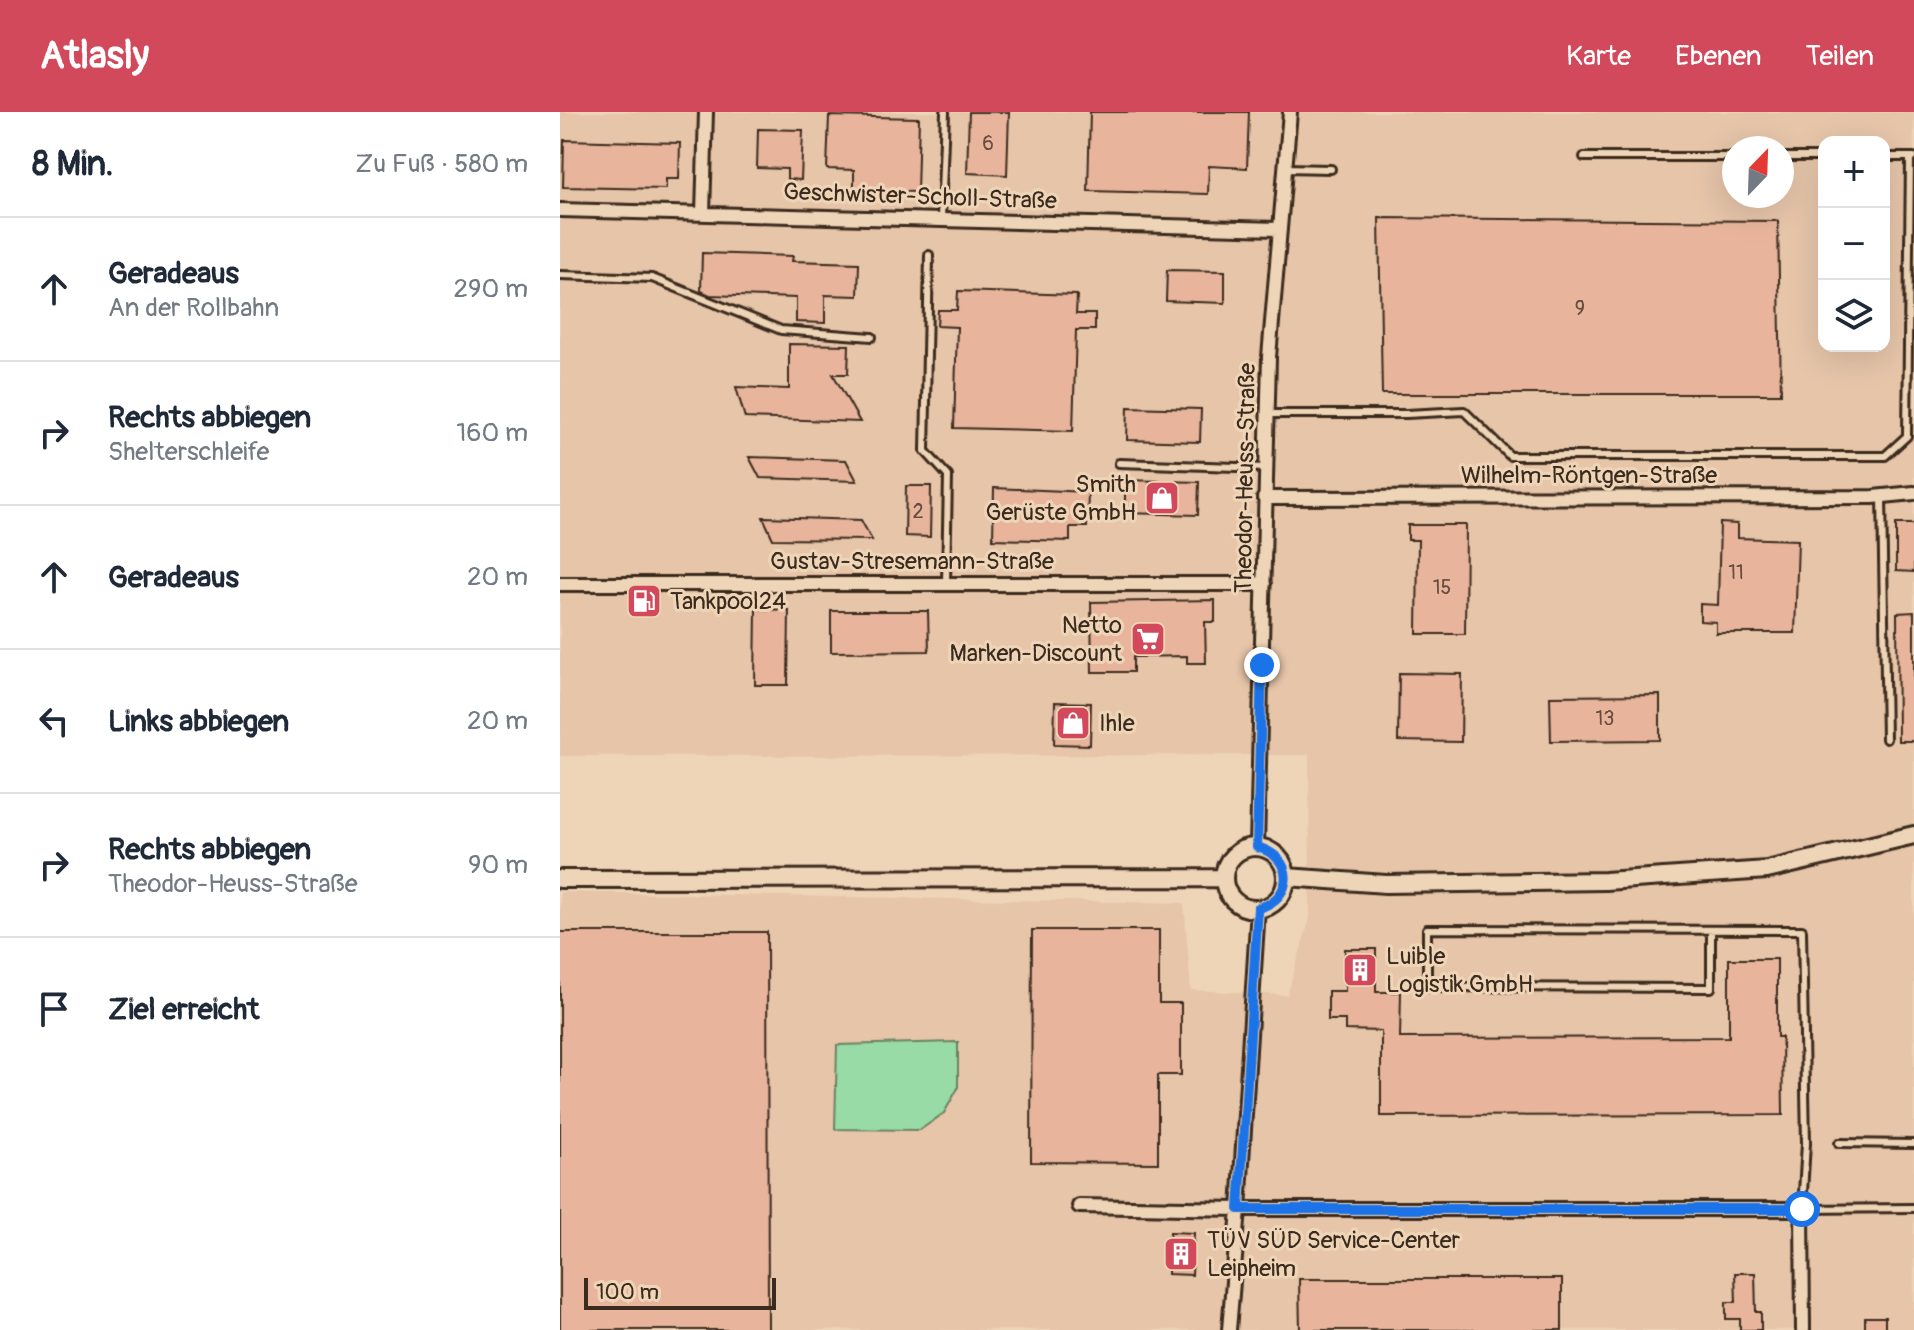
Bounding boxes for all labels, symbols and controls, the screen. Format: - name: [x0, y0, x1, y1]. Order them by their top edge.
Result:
- text: Atlasly: [40, 32, 149, 80]
- text: Karte: [1566, 39, 1631, 74]
- text: Ebenen: [1675, 39, 1762, 74]
- text: Teilen: [1806, 39, 1874, 74]
- house number: 6: [982, 131, 994, 156]
- north arrow: [1722, 136, 1794, 208]
- map controls: [1818, 136, 1890, 352]
- button: +: [1818, 136, 1890, 208]
- text: 8 Min.: [32, 143, 113, 186]
- text: Zu Fuß · 580 m: [355, 148, 528, 180]
- street label: Geschwister-Scholl-Straße: [783, 177, 1057, 216]
- button: −: [1818, 208, 1890, 280]
- text: Geradeaus: [108, 255, 239, 292]
- icon: ahead: [32, 267, 76, 311]
- text: 290 m: [454, 273, 528, 305]
- button: layers: [1818, 280, 1890, 352]
- text: An der Rollbahn: [108, 292, 279, 324]
- house number: 9: [1575, 296, 1585, 321]
- street label: Theodor-Heuss-Straße: [1229, 362, 1262, 593]
- text: Rechts abbiegen: [108, 399, 311, 436]
- icon: right: [32, 411, 76, 455]
- text: 160 m: [456, 417, 528, 449]
- text: Shelterschleife: [108, 436, 269, 468]
- street label: Wilhelm-Röntgen-Straße: [1461, 461, 1717, 490]
- place label: Smith Gerüste GmbH: [986, 470, 1136, 527]
- shop icon: Smith Gerüste GmbH: [1143, 479, 1181, 517]
- house number: 2: [912, 499, 924, 524]
- street label: Gustav-Stresemann-Straße: [770, 547, 1054, 576]
- icon: ahead: [32, 555, 76, 599]
- text: Geradeaus: [108, 559, 239, 596]
- house number: 11: [1728, 560, 1744, 585]
- text: 20 m: [467, 561, 528, 593]
- house number: 15: [1433, 575, 1451, 600]
- fuel station icon: Tankpool24: [625, 582, 663, 620]
- place label: Tankpool24: [670, 587, 786, 616]
- place label: Netto Marken-Discount: [950, 611, 1122, 668]
- supermarket icon: Netto Marken-Discount: [1129, 620, 1167, 658]
- route end: [1244, 647, 1280, 683]
- icon: left: [32, 699, 76, 743]
- text: Links abbiegen: [108, 703, 289, 740]
- shop icon: Ihle: [1054, 704, 1092, 742]
- text: 20 m: [467, 705, 528, 737]
- house number: 13: [1596, 706, 1614, 731]
- place label: Ihle: [1099, 709, 1135, 738]
- text: Rechts abbiegen: [108, 831, 311, 868]
- icon: right: [32, 843, 76, 887]
- text: 90 m: [468, 849, 528, 881]
- text: Theodor-Heuss-Straße: [108, 868, 358, 900]
- place label: Luible Logistik GmbH: [1386, 942, 1533, 999]
- building icon: Luible Logistik GmbH: [1341, 951, 1379, 989]
- icon: arrive: [32, 987, 76, 1031]
- text: Ziel erreicht: [108, 991, 259, 1028]
- route start: [1784, 1191, 1820, 1227]
- place label: TÜV SÜD Service-Center Leipheim: [1207, 1226, 1461, 1283]
- building icon: TÜV SÜD Service-Center Leipheim: [1162, 1235, 1200, 1273]
- scale bar: [584, 1274, 776, 1310]
- text: 100 m: [596, 1278, 659, 1306]

